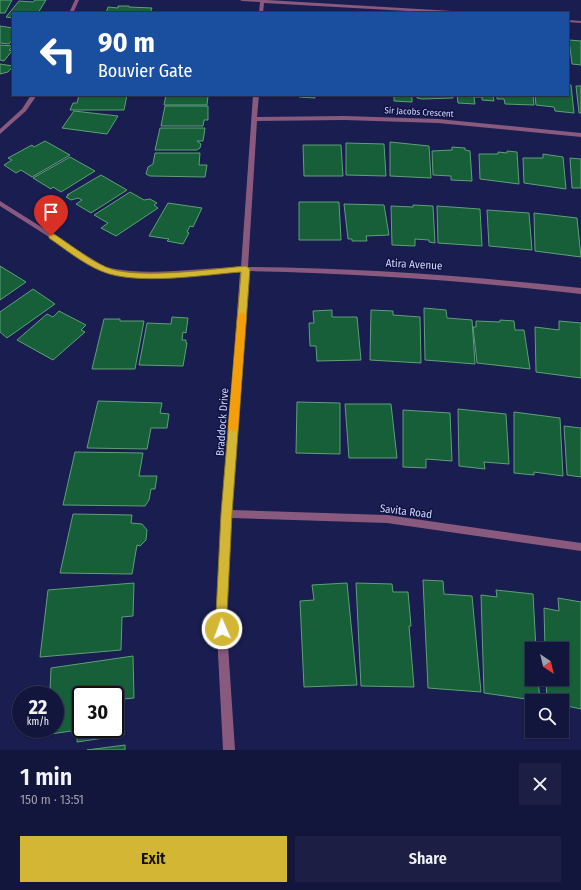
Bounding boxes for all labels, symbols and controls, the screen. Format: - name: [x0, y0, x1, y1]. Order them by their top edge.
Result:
- text: 90 m: [98, 26, 155, 59]
- icon: left: [32, 28, 84, 80]
- text: Bouvier Gate: [98, 60, 192, 82]
- street label: Sir Jacobs Crescent: [384, 105, 454, 119]
- pin: [34, 195, 68, 236]
- icon: arrive: [40, 201, 62, 223]
- street label: Atira Avenue: [385, 257, 443, 272]
- street label: Braddock Drive: [214, 388, 231, 457]
- street label: Savita Road: [379, 502, 433, 521]
- position arrow: [201, 608, 243, 650]
- north arrow: [525, 642, 569, 686]
- map controls: [525, 642, 569, 738]
- speed limit sign: 30: [72, 686, 124, 738]
- button: search: [525, 694, 569, 738]
- text: 22: [29, 695, 47, 719]
- text: km/h: [27, 716, 49, 728]
- text: 1 min: [20, 763, 72, 791]
- button: close: [519, 763, 561, 805]
- text: 150 m · 13:51: [20, 792, 84, 807]
- button: Exit: [20, 836, 287, 882]
- button: Share: [295, 836, 561, 882]

